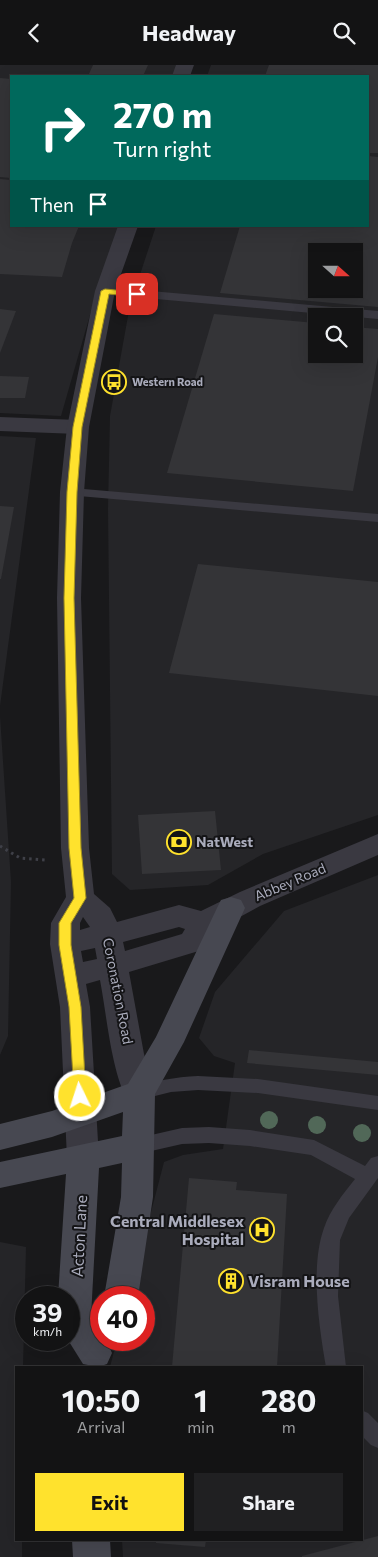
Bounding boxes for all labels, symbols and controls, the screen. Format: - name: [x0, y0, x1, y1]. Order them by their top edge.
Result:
- icon: back: [20, 19, 48, 47]
- text: Headway: [142, 19, 236, 46]
- icon: search: [330, 19, 358, 47]
- text: 270 m: [113, 92, 212, 135]
- icon: right: [30, 95, 95, 160]
- text: Turn right: [113, 135, 211, 162]
- icon: arrive: [84, 190, 112, 218]
- text: Then: [30, 193, 74, 216]
- north arrow: [308, 243, 362, 297]
- map controls: [308, 243, 363, 363]
- pin: [116, 273, 158, 315]
- icon: arrive: [123, 280, 151, 308]
- button: search: [308, 308, 363, 363]
- bus stop icon: Western Road: [101, 369, 127, 395]
- place label: Western Road: [132, 375, 203, 388]
- bank icon: NatWest: [166, 829, 192, 855]
- place label: NatWest: [196, 833, 253, 850]
- street label: Abbey Road: [251, 859, 328, 904]
- street label: Coronation Road: [100, 936, 137, 1046]
- position arrow: [53, 1069, 105, 1121]
- street label: Acton Lane: [67, 1195, 90, 1277]
- place label: Central Middlesex Hospital: [110, 1211, 244, 1248]
- hospital icon: Central Middlesex Hospital: [249, 1217, 275, 1243]
- building icon: Visram House: [218, 1268, 244, 1294]
- place label: Visram House: [248, 1271, 350, 1290]
- speed limit sign: 40: [90, 1286, 155, 1351]
- text: 39: [33, 1297, 63, 1327]
- text: km/h: [33, 1324, 62, 1338]
- text: 10:50: [62, 1381, 141, 1418]
- text: 1: [194, 1381, 208, 1418]
- text: 280: [261, 1381, 316, 1418]
- text: Arrival: [77, 1417, 125, 1436]
- text: min: [187, 1417, 214, 1436]
- text: m: [282, 1417, 296, 1436]
- button: Exit: [35, 1473, 184, 1531]
- button: Share: [194, 1473, 343, 1531]

